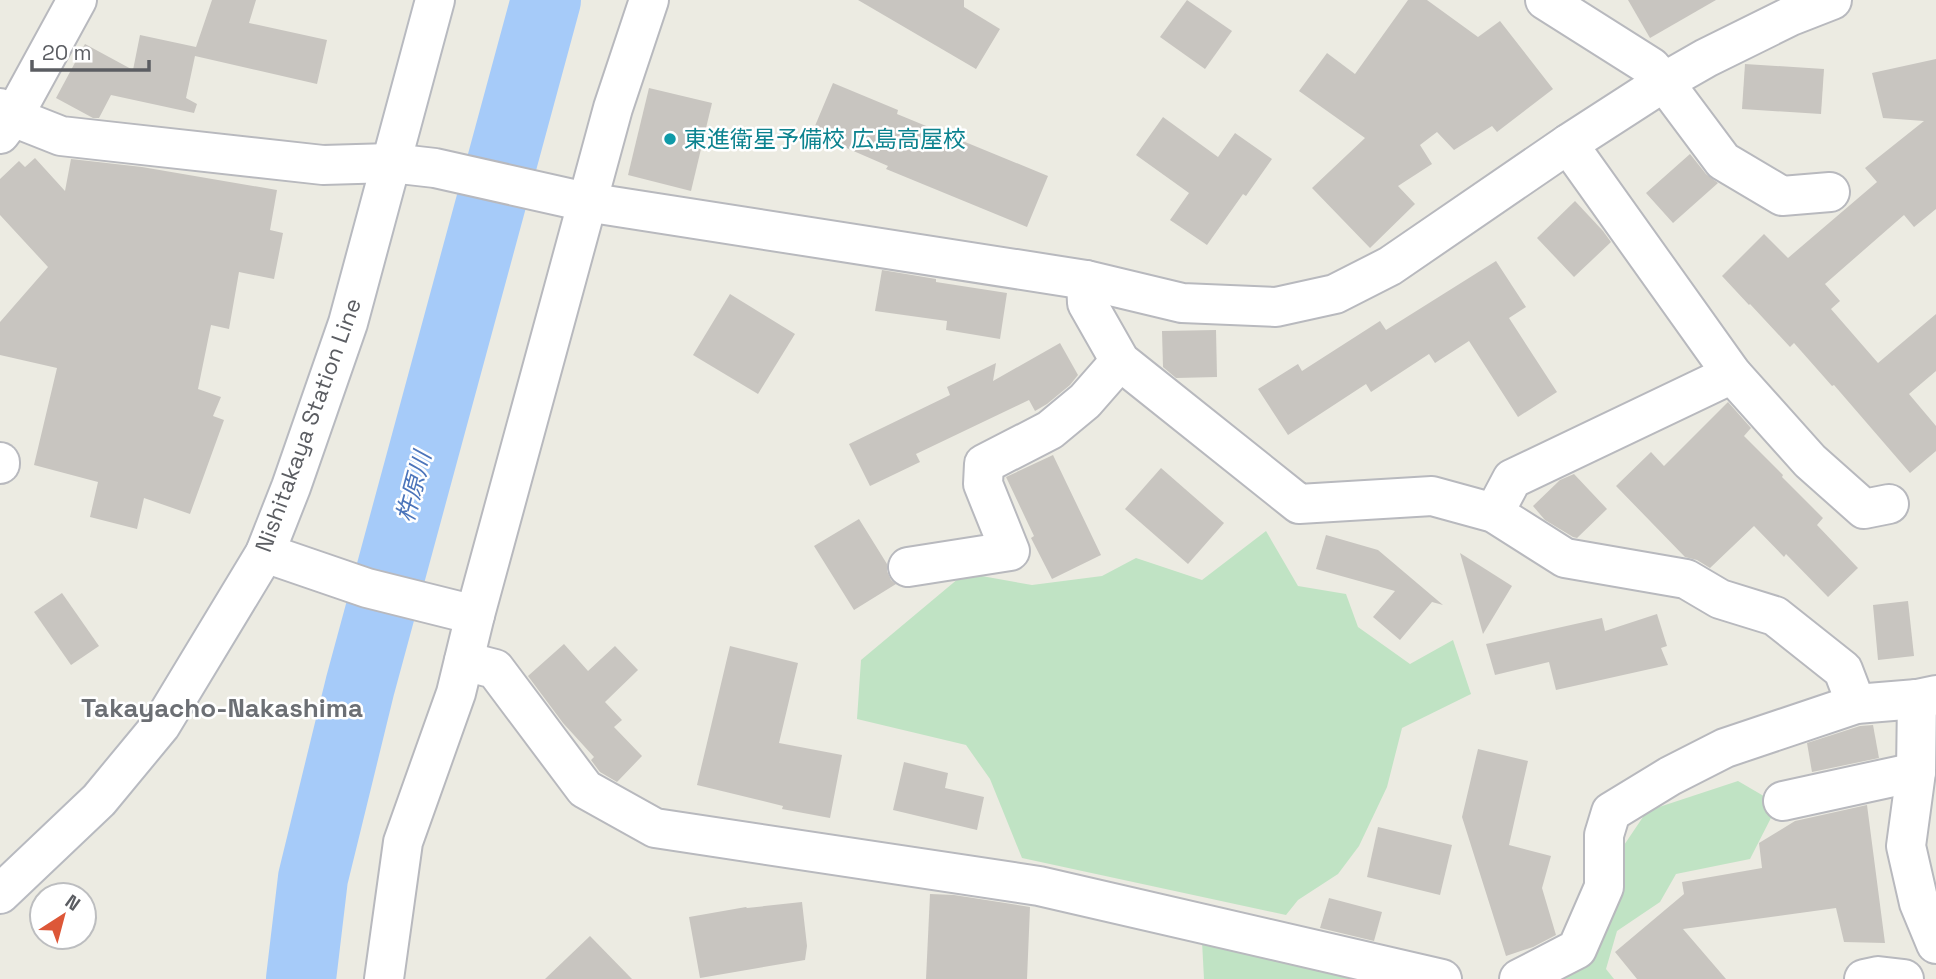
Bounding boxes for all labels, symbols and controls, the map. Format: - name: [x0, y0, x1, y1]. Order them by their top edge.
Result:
- scale bar: [32, 28, 149, 72]
- text: 20 m: [42, 39, 92, 66]
- place label: 東進衛星予備校 広島高屋校: [684, 124, 966, 154]
- marker: 東進衛星予備校 広島高屋校: [662, 131, 678, 147]
- street label: Nishitakaya Station Line: [248, 294, 368, 556]
- water label: 杵原川: [389, 445, 439, 526]
- district label: Takayacho-Nakashima: [81, 691, 363, 725]
- north arrow: [28, 881, 98, 951]
- text: N: [60, 889, 85, 917]

